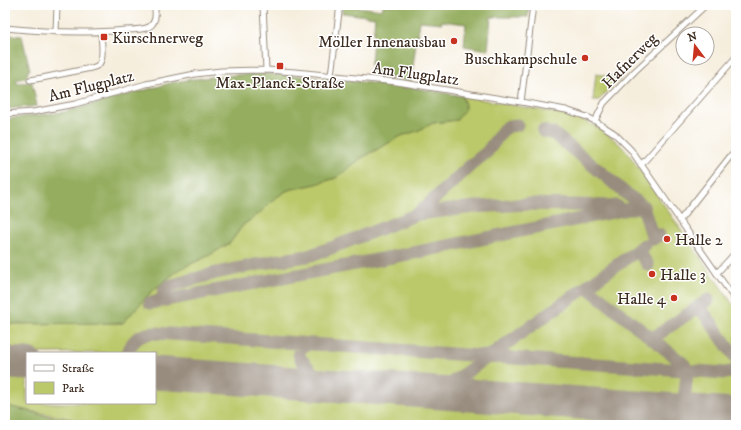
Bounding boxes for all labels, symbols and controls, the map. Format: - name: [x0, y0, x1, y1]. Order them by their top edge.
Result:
- north arrow: [675, 26, 715, 66]
- place label: Kürschnerweg: [112, 28, 203, 48]
- street label: Hafnerweg: [598, 28, 662, 93]
- text: N: [686, 29, 699, 45]
- marker: Kürschnerweg: [99, 32, 109, 42]
- place label: Möller Innenausbau: [318, 32, 446, 52]
- marker: Möller Innenausbau: [449, 36, 459, 46]
- place label: Buschkampschule: [464, 49, 577, 69]
- marker: Buschkampschule: [580, 53, 590, 63]
- street label: Am Flugplatz: [371, 58, 461, 90]
- marker: Max-Planck-Straße: [275, 61, 285, 71]
- street label: Am Flugplatz: [46, 66, 136, 106]
- place label: Max-Planck-Straße: [216, 73, 345, 93]
- place label: Halle 2: [675, 230, 723, 250]
- marker: Halle 2: [662, 234, 672, 244]
- place label: Halle 3: [660, 265, 706, 285]
- marker: Halle 3: [647, 269, 657, 279]
- place label: Halle 4: [617, 289, 667, 309]
- marker: Halle 4: [669, 293, 679, 303]
- legend: [26, 352, 156, 404]
- text: Straße: [62, 361, 94, 376]
- text: Park: [62, 381, 84, 396]

